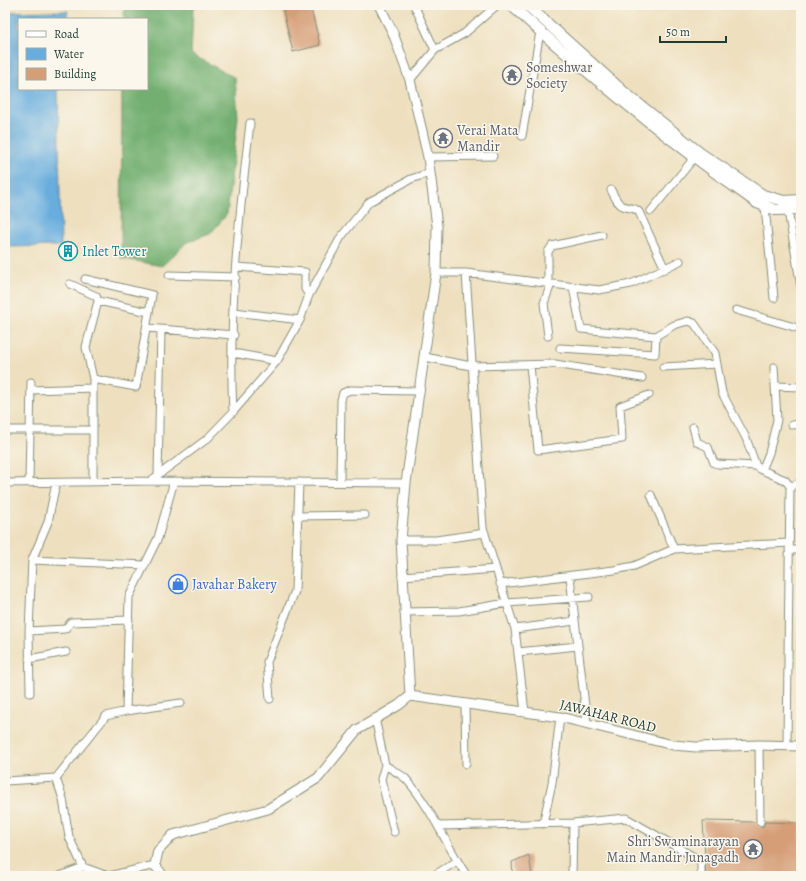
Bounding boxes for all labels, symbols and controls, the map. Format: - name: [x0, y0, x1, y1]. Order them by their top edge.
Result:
- legend: [18, 18, 148, 90]
- scale bar: [660, 18, 726, 44]
- text: 50 m: [666, 24, 690, 40]
- text: Road: [54, 26, 80, 42]
- text: Water: [53, 46, 84, 62]
- place label: Someshwar Society: [526, 58, 593, 93]
- temple icon: Someshwar Society: [501, 64, 523, 86]
- text: Building: [54, 66, 96, 82]
- place label: Verai Mata Mandir: [456, 121, 519, 156]
- temple icon: Verai Mata Mandir: [432, 127, 454, 149]
- building icon: Inlet Tower: [57, 240, 79, 262]
- place label: Inlet Tower: [82, 242, 147, 261]
- shop icon: Javahar Bakery: [167, 573, 189, 595]
- place label: Javahar Bakery: [192, 575, 277, 594]
- street label: JAWAHAR ROAD: [558, 695, 658, 737]
- place label: Shri Swaminarayan Main Mandir Junagadh: [607, 832, 740, 867]
- temple icon: Shri Swaminarayan Main Mandir Junagadh: [742, 838, 764, 860]

